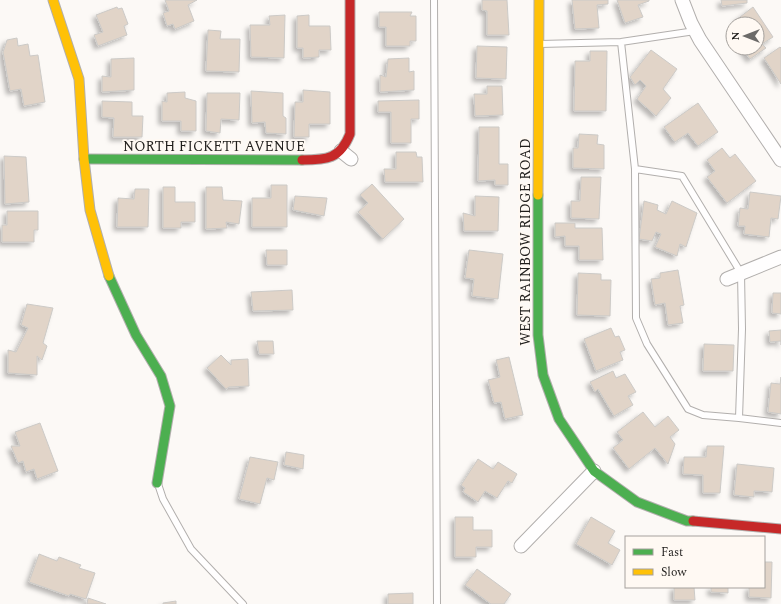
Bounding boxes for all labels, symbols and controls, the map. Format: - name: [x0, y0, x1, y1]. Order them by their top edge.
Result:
- north arrow: [725, 16, 765, 56]
- text: N: [727, 31, 744, 40]
- street label: NORTH FICKETT AVENUE: [123, 136, 305, 157]
- street label: WEST RAINBOW RIDGE ROAD: [515, 138, 536, 346]
- legend: [625, 536, 765, 588]
- text: Fast: [661, 543, 683, 562]
- text: Slow: [661, 563, 687, 582]

